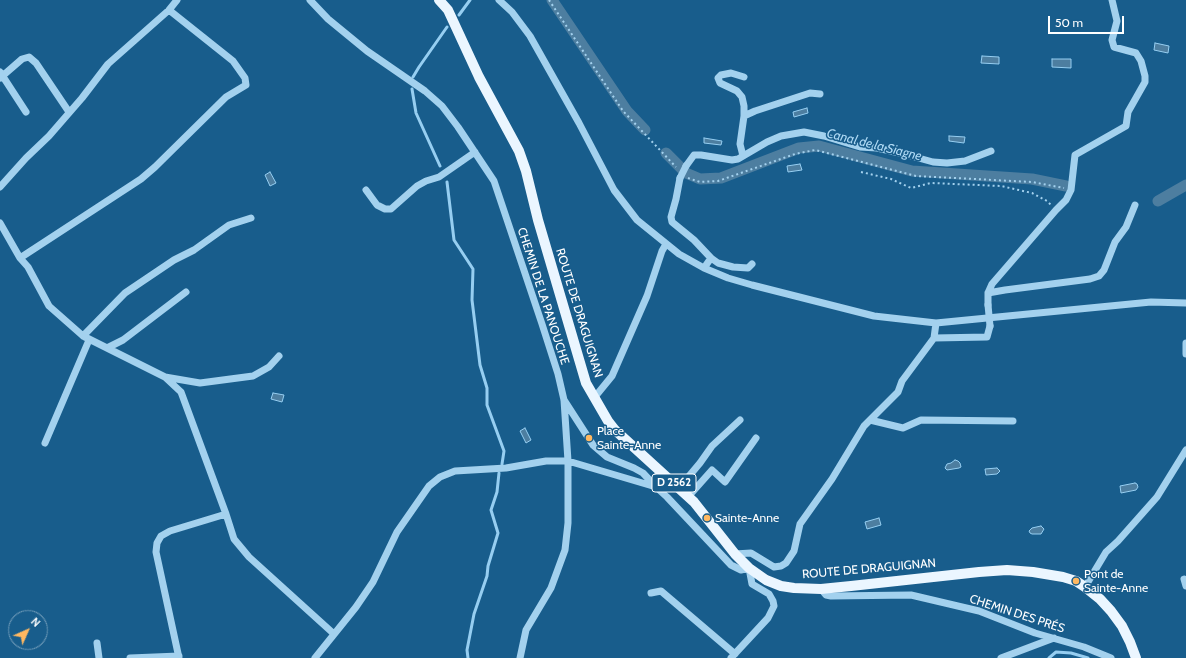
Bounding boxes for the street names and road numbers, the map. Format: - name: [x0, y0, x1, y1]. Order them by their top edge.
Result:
- street label: CHEMIN DE LA PANOUCHE: [514, 226, 572, 366]
- street label: ROUTE DE DRAGUIGNAN: [552, 247, 606, 379]
- road number: D 2562: [652, 474, 696, 492]
- street label: ROUTE DE DRAGUIGNAN: [801, 556, 937, 582]
- street label: CHEMIN DES PRÉS: [968, 592, 1066, 636]

